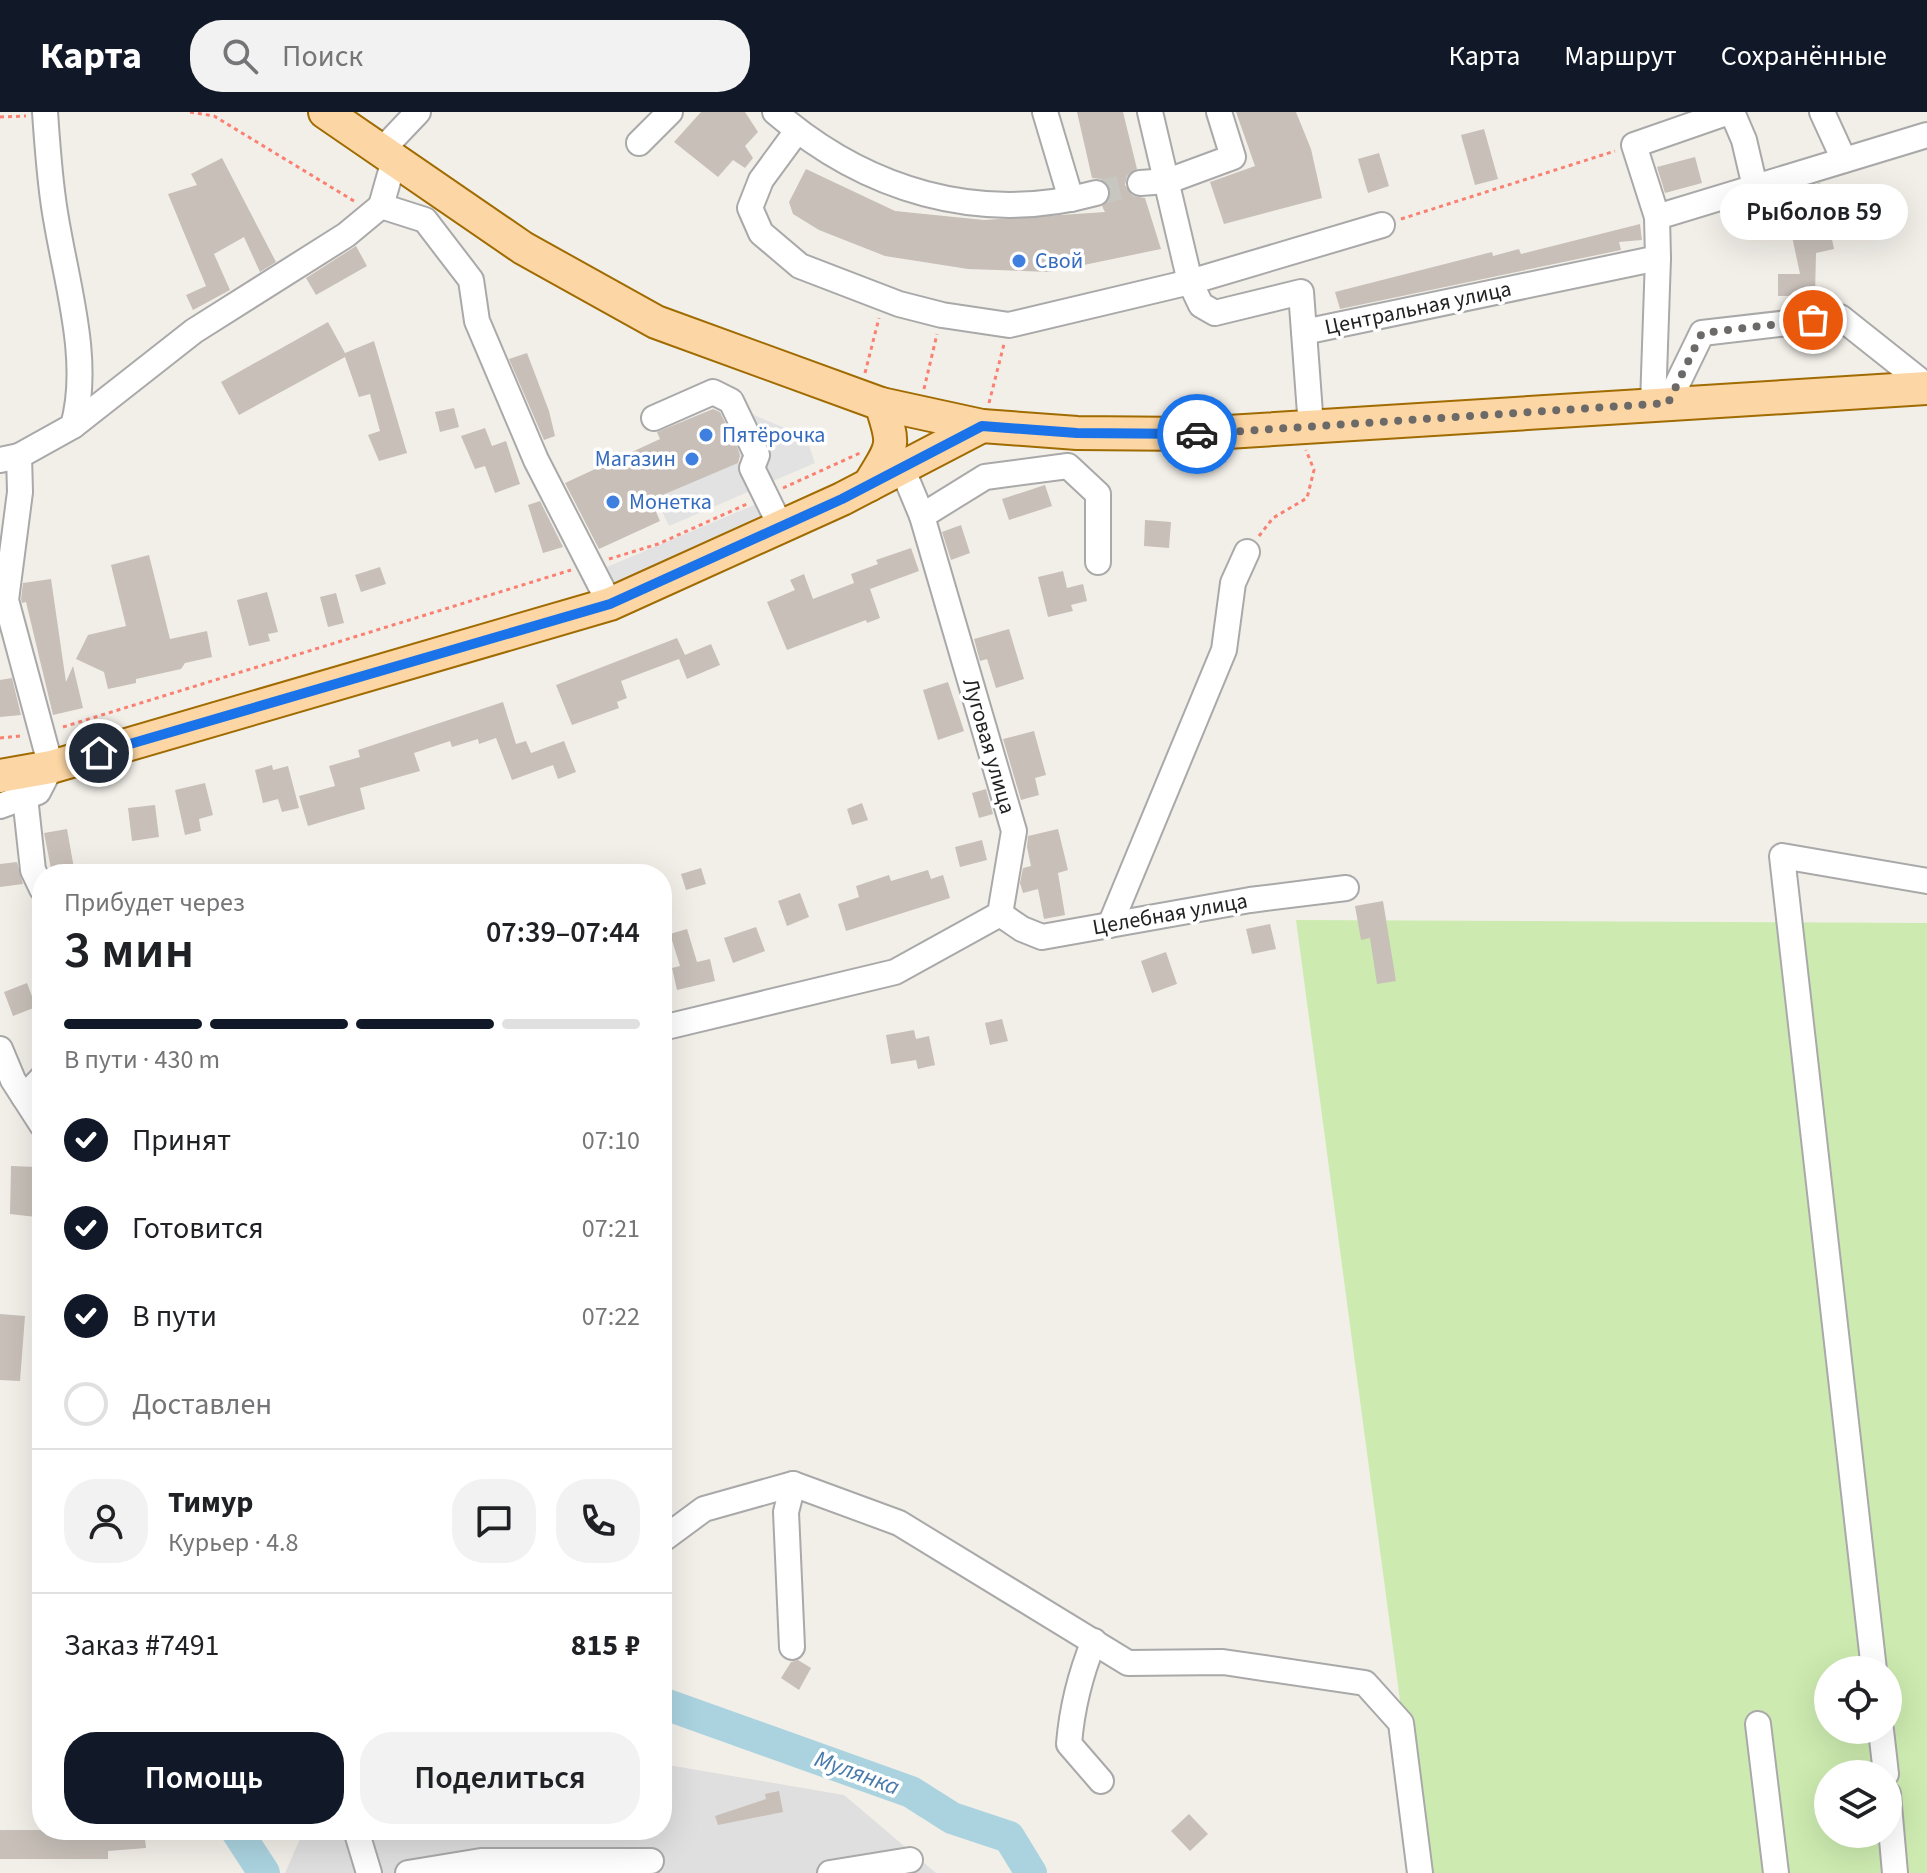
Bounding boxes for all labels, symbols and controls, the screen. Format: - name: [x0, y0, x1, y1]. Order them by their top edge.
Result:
- search box: [190, 20, 750, 92]
- text: Карта: [40, 29, 142, 83]
- icon: search: [218, 34, 262, 78]
- text: Поиск: [282, 35, 363, 78]
- text: Карта: [1449, 36, 1520, 76]
- text: Маршрут: [1564, 36, 1677, 76]
- text: Сохранённые: [1721, 36, 1887, 76]
- callout: Рыболов 59: [1719, 184, 1907, 240]
- text: Рыболов 59: [1746, 193, 1882, 230]
- place label: Свой: [1035, 245, 1083, 277]
- marker: Свой: [1010, 252, 1028, 270]
- street label: Центральная улица: [1322, 273, 1514, 343]
- pin: [1779, 286, 1847, 354]
- icon: bag: [1791, 298, 1835, 342]
- courier: [1157, 394, 1237, 474]
- icon: car: [1175, 412, 1219, 456]
- place label: Пятёрочка: [722, 419, 825, 451]
- marker: Пятёрочка: [697, 426, 715, 444]
- place label: Магазин: [595, 443, 676, 475]
- marker: Магазин: [683, 450, 701, 468]
- place label: Монетка: [629, 486, 712, 518]
- marker: Монетка: [604, 493, 622, 511]
- street label: Луговая улица: [954, 674, 1024, 818]
- pin: [65, 719, 133, 787]
- icon: home: [77, 731, 121, 775]
- text: Прибудет через: [64, 884, 245, 921]
- street label: Целебная улица: [1090, 885, 1250, 943]
- text: 07:39–07:44: [486, 911, 640, 954]
- text: 3 мин: [64, 914, 194, 988]
- text: В пути · 430 m: [64, 1041, 220, 1078]
- icon: check: [64, 1118, 108, 1162]
- text: Принят: [132, 1119, 231, 1162]
- text: 07:10: [582, 1122, 640, 1159]
- icon: check: [64, 1206, 108, 1250]
- text: Готовится: [132, 1207, 264, 1250]
- text: 07:21: [582, 1210, 640, 1247]
- icon: check: [64, 1294, 108, 1338]
- text: В пути: [132, 1295, 217, 1338]
- text: 07:22: [582, 1298, 640, 1335]
- text: Доставлен: [132, 1383, 272, 1426]
- button: person: [64, 1479, 148, 1563]
- button: chat: [452, 1479, 536, 1563]
- button: phone: [556, 1479, 640, 1563]
- text: Тимур: [168, 1481, 254, 1524]
- text: Курьер · 4.8: [168, 1524, 298, 1561]
- text: Заказ #7491: [64, 1624, 220, 1667]
- text: 815 ₽: [571, 1624, 640, 1667]
- map controls: [1814, 1656, 1902, 1848]
- button: locate: [1814, 1656, 1902, 1744]
- button: Помощь: [64, 1732, 344, 1824]
- button: Поделиться: [360, 1732, 640, 1824]
- water label: Мулянка: [809, 1741, 905, 1805]
- button: layers: [1814, 1760, 1902, 1848]

